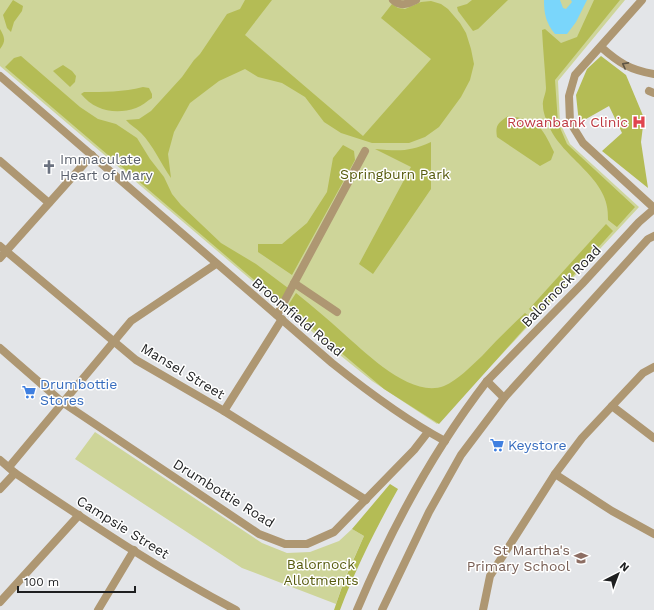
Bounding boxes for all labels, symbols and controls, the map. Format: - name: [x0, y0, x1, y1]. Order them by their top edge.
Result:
- one-way arrow: [622, 62, 629, 70]
- place label: Rowanbank Clinic: [507, 114, 628, 130]
- hospital icon: Rowanbank Clinic: [631, 114, 647, 130]
- place label: Immaculate Heart of Mary: [60, 151, 154, 183]
- church icon: Immaculate Heart of Mary: [41, 159, 57, 175]
- park label: Springburn Park: [340, 166, 450, 182]
- street label: Balornock Road: [518, 242, 604, 330]
- street label: Broomfield Road: [249, 274, 347, 360]
- street label: Mansel Street: [138, 340, 228, 402]
- place label: Drumbottie Stores: [40, 376, 117, 408]
- supermarket icon: Drumbottie Stores: [21, 384, 37, 400]
- supermarket icon: Keystore: [489, 437, 505, 453]
- place label: Keystore: [508, 437, 567, 453]
- street label: Drumbottie Road: [170, 455, 278, 531]
- street label: Campsie Street: [74, 492, 172, 562]
- place label: St Martha's Primary School: [467, 542, 571, 574]
- school or university icon: St Martha's Primary School: [573, 550, 589, 566]
- north arrow: [598, 554, 638, 594]
- park label: Balornock Allotments: [283, 556, 359, 588]
- text: N: [617, 559, 632, 574]
- scale bar: [18, 568, 135, 594]
- text: 100 m: [24, 575, 59, 589]

